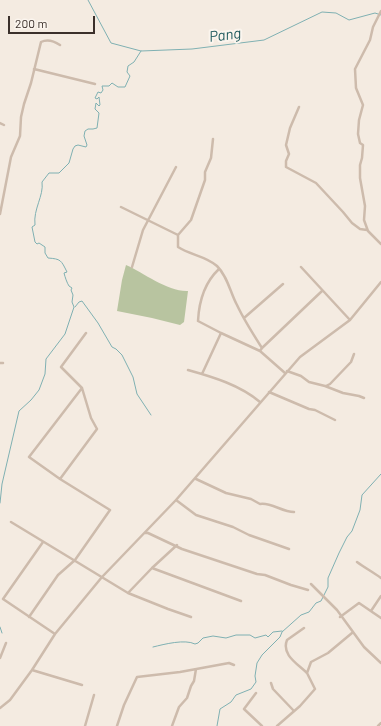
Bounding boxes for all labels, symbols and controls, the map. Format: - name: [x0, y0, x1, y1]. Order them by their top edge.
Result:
- scale bar: [10, 8, 97, 34]
- text: 200 m: [15, 16, 47, 30]
- water label: Pang: [208, 24, 242, 46]

